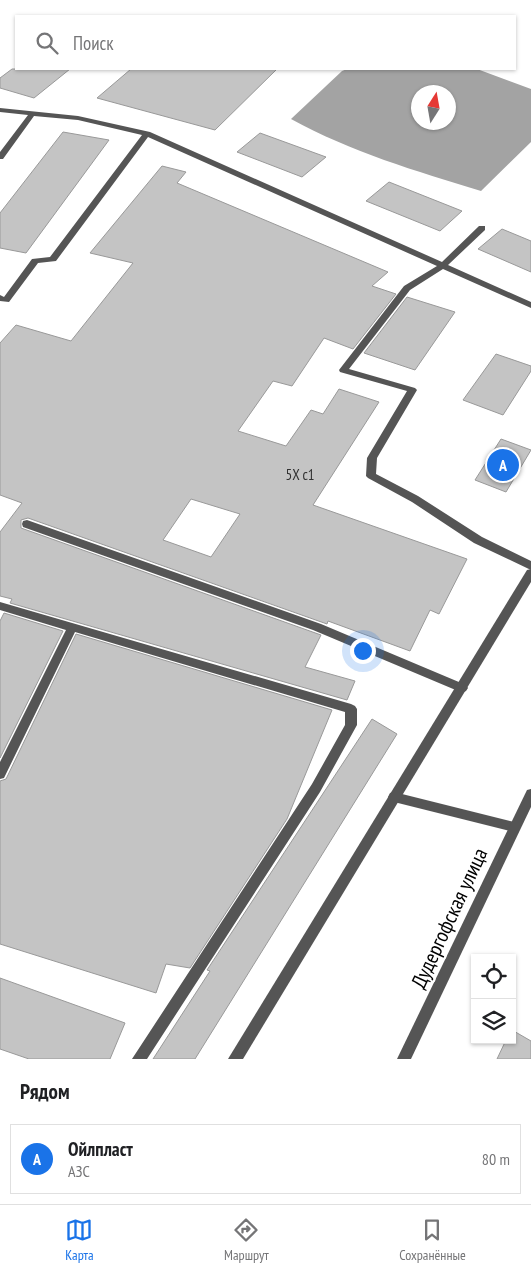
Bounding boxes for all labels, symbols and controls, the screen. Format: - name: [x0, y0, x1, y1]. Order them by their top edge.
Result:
- search box: [15, 15, 516, 70]
- icon: search: [33, 29, 61, 57]
- text: Поиск: [73, 31, 114, 55]
- north arrow: [411, 85, 456, 130]
- pin: A: [487, 446, 519, 484]
- house number: 5Х с1: [285, 465, 315, 484]
- your location: [350, 638, 376, 664]
- street label: Дудергофская улица: [405, 844, 493, 992]
- map controls: [471, 954, 516, 1044]
- button: locate: [471, 954, 516, 999]
- button: layers: [471, 999, 516, 1044]
- text: Рядом: [20, 1078, 70, 1105]
- text: Ойлпласт: [68, 1137, 133, 1161]
- text: A: [33, 1149, 41, 1169]
- text: 80 m: [482, 1149, 510, 1169]
- text: АЗС: [68, 1161, 90, 1181]
- tab: Карта: [65, 1216, 94, 1264]
- tab: Маршрут: [224, 1216, 269, 1264]
- tab: Сохранённые: [399, 1216, 466, 1264]

